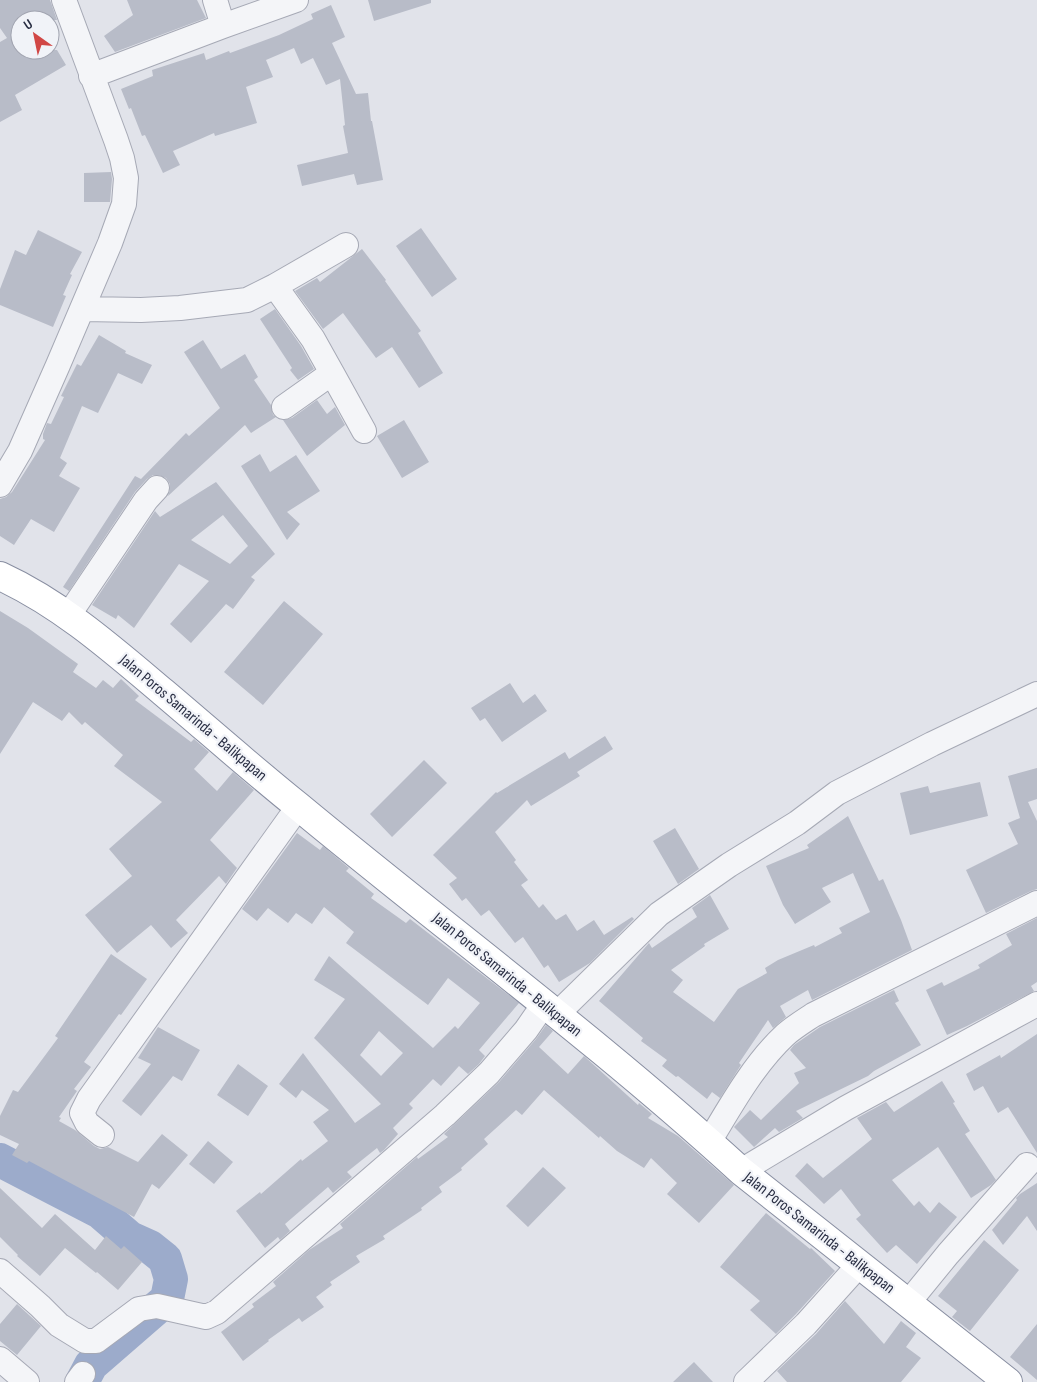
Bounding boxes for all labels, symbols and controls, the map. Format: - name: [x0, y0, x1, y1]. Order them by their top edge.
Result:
- north arrow: [10, 10, 60, 60]
- text: U: [21, 15, 36, 34]
- street label: Jalan Poros Samarinda - Balikpapan: [115, 650, 271, 785]
- street label: Jalan Poros Samarinda - Balikpapan: [428, 908, 585, 1041]
- street label: Jalan Poros Samarinda - Balikpapan: [739, 1168, 898, 1298]

